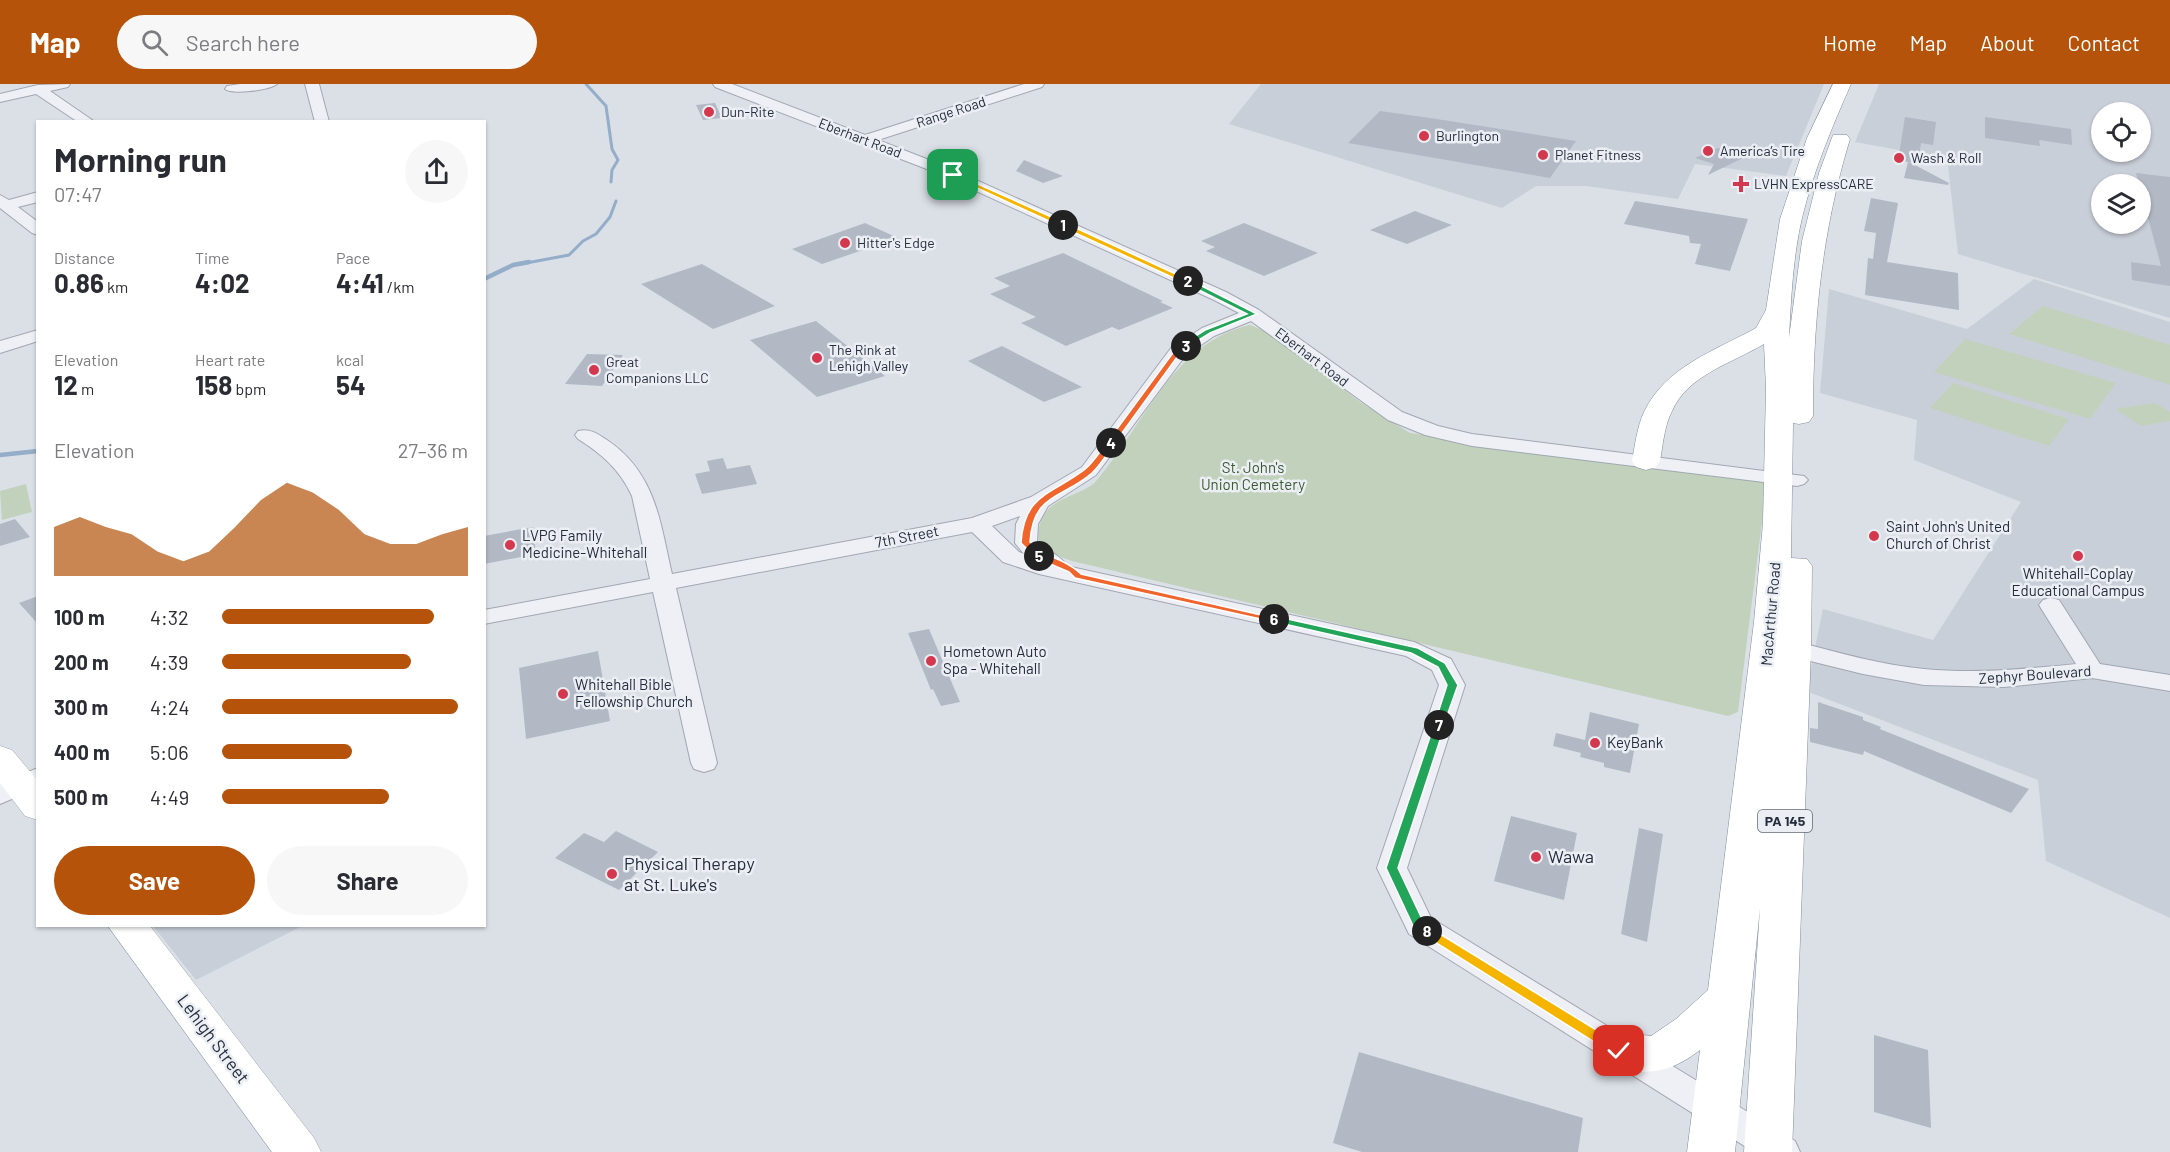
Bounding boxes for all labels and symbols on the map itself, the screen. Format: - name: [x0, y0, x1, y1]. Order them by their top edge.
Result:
- street label: Range Road: [914, 92, 988, 131]
- place label: Dun-Rite: [721, 103, 774, 120]
- marker: Dun-Rite: [702, 105, 716, 119]
- street label: Eberhart Road: [816, 114, 904, 161]
- place label: Burlington: [1436, 127, 1499, 144]
- marker: Burlington: [1417, 129, 1431, 143]
- place label: America’s Tire: [1720, 142, 1805, 159]
- marker: America’s Tire: [1701, 144, 1715, 158]
- place label: Planet Fitness: [1555, 146, 1641, 163]
- marker: Planet Fitness: [1536, 148, 1550, 162]
- pin: [927, 149, 978, 200]
- place label: Wash & Roll: [1911, 149, 1981, 166]
- marker: Wash & Roll: [1892, 151, 1906, 165]
- marker: LVHN ExpressCARE: [1732, 175, 1750, 193]
- place label: LVHN ExpressCARE: [1754, 175, 1874, 192]
- pin: 1: [1048, 210, 1078, 240]
- place label: Hitter's Edge: [857, 234, 935, 251]
- marker: Hitter's Edge: [838, 236, 852, 250]
- pin: 2: [1173, 266, 1203, 296]
- street label: Eberhart Road: [1272, 324, 1352, 390]
- pin: 3: [1171, 331, 1201, 361]
- place label: The Rink at Lehigh Valley: [829, 341, 909, 374]
- marker: The Rink at Lehigh Valley: [810, 351, 824, 365]
- place label: Great Companions LLC: [606, 353, 709, 386]
- marker: Great Companions LLC: [587, 363, 601, 377]
- pin: 4: [1096, 428, 1126, 458]
- park label: St. John's Union Cemetery: [1201, 458, 1305, 493]
- place label: Saint John's United Church of Christ: [1886, 517, 2010, 552]
- street label: 7th Street: [873, 521, 940, 551]
- place label: LVPG Family Medicine-Whitehall: [522, 526, 647, 561]
- marker: Saint John's United Church of Christ: [1867, 529, 1881, 543]
- marker: LVPG Family Medicine-Whitehall: [503, 538, 517, 552]
- pin: 5: [1024, 541, 1054, 571]
- marker: Whitehall-Coplay Educational Campus: [2071, 549, 2085, 563]
- street label: MacArthur Road: [1756, 561, 1784, 667]
- place label: Whitehall-Coplay Educational Campus: [2012, 564, 2144, 599]
- pin: 6: [1259, 604, 1289, 634]
- place label: Hometown Auto Spa - Whitehall: [943, 642, 1047, 677]
- marker: Hometown Auto Spa - Whitehall: [924, 654, 938, 668]
- street label: Zephyr Boulevard: [1978, 661, 2092, 687]
- place label: Whitehall Bible Fellowship Church: [575, 675, 693, 710]
- marker: Whitehall Bible Fellowship Church: [556, 687, 570, 701]
- pin: 7: [1424, 710, 1454, 740]
- place label: KeyBank: [1607, 733, 1664, 751]
- marker: KeyBank: [1588, 736, 1602, 750]
- road number: PA 145: [1758, 810, 1812, 832]
- place label: Wawa: [1548, 845, 1594, 867]
- marker: Wawa: [1529, 850, 1543, 864]
- place label: Physical Therapy at St. Luke's: [624, 852, 755, 895]
- marker: Physical Therapy at St. Luke's: [605, 867, 619, 881]
- pin: 8: [1412, 916, 1442, 946]
- street label: Lehigh Street: [173, 989, 255, 1087]
- pin: [1593, 1025, 1644, 1076]

